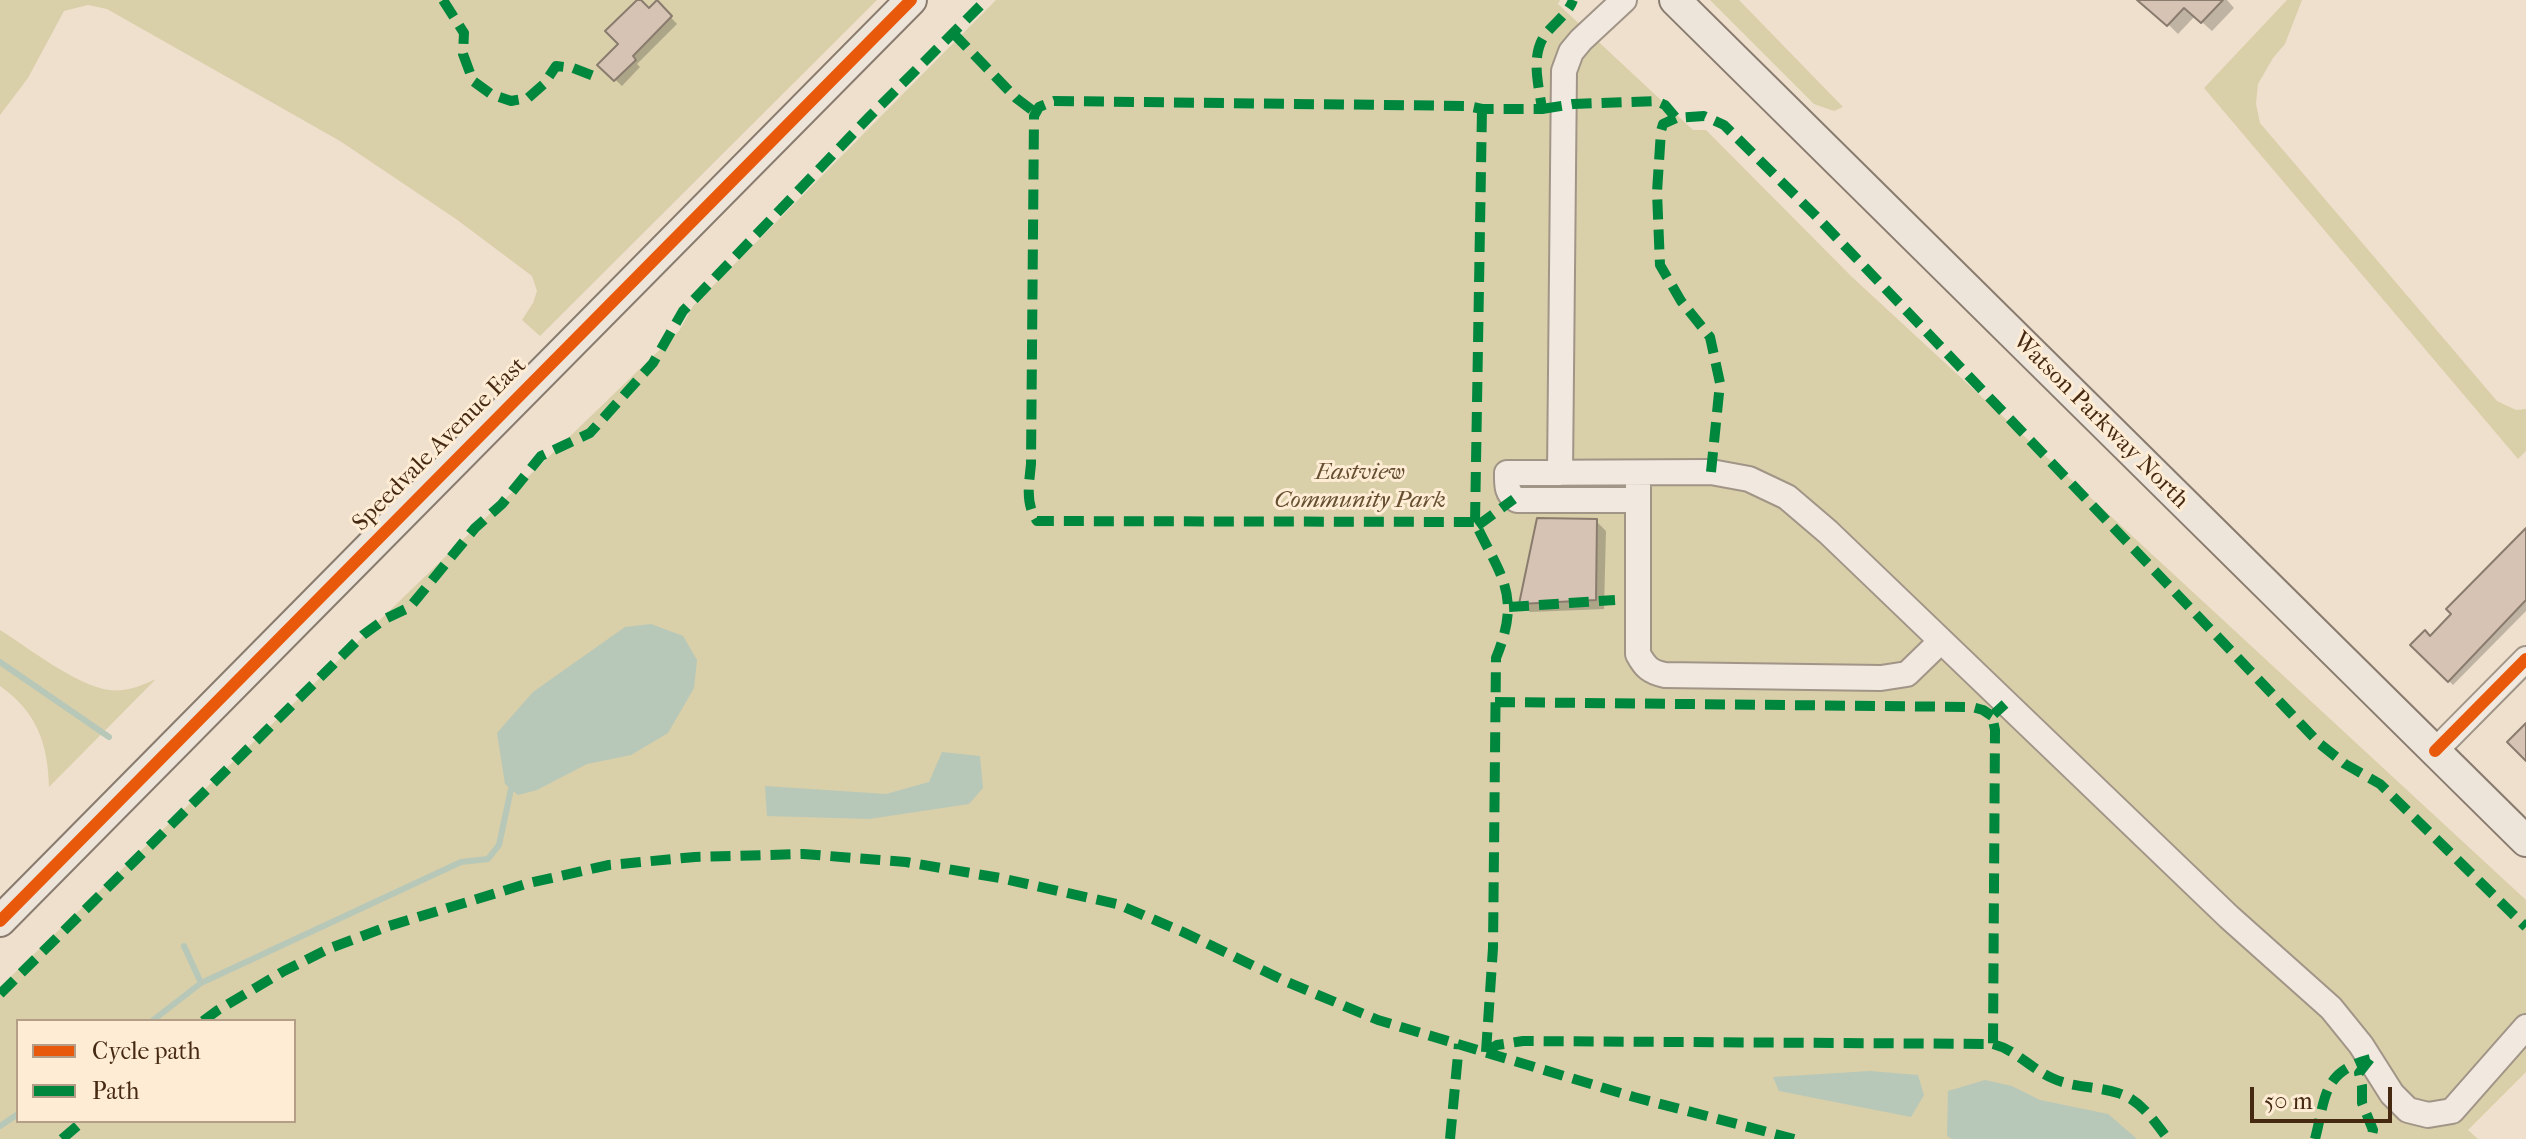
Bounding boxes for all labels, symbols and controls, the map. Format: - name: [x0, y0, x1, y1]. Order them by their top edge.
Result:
- street label: Watson Parkway North: [2006, 327, 2194, 515]
- street label: Speedvale Avenue East: [347, 352, 533, 538]
- park label: Eastview Community Park: [1274, 459, 1446, 515]
- legend: [16, 1019, 296, 1123]
- text: Cycle path: [92, 1037, 201, 1065]
- scale bar: [2254, 1071, 2396, 1121]
- text: Path: [92, 1077, 139, 1105]
- text: 50 m: [2264, 1087, 2313, 1115]

